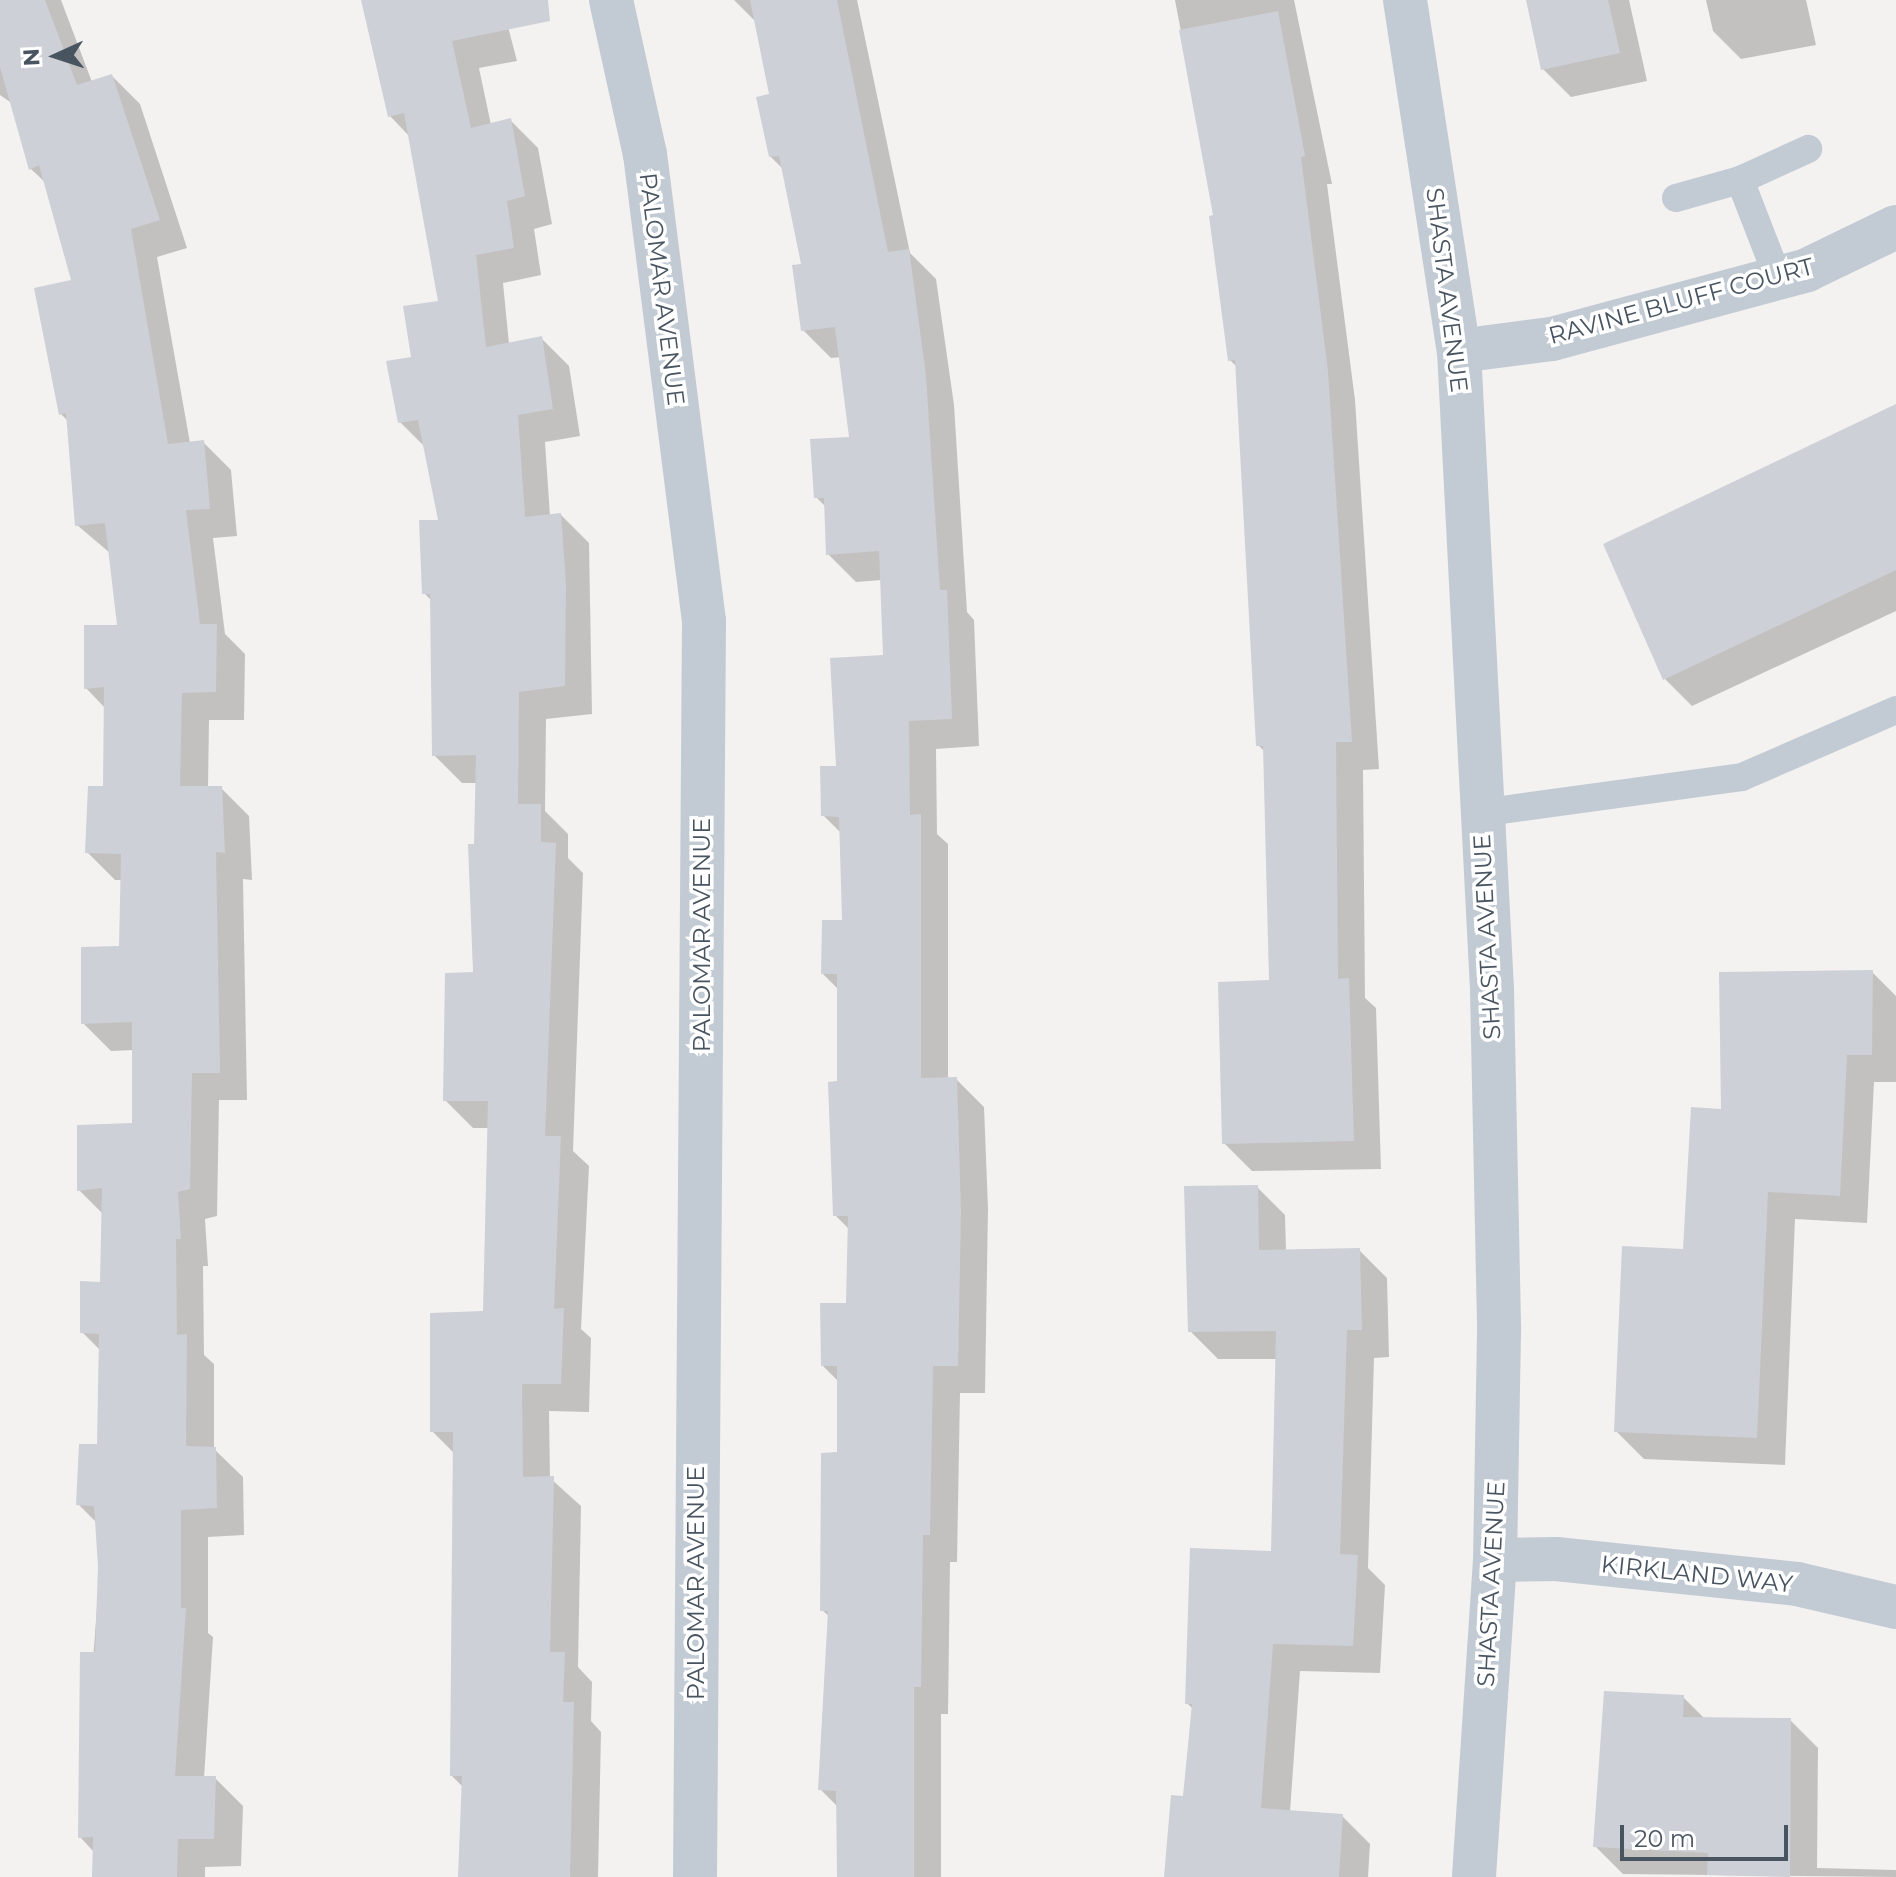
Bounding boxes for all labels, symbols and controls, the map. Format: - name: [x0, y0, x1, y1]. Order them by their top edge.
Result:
- north arrow: [16, 16, 96, 96]
- text: N: [18, 48, 45, 67]
- street label: PALOMAR AVENUE: [633, 171, 691, 407]
- street label: SHASTA AVENUE: [1420, 186, 1474, 394]
- street label: RAVINE BLUFF COURT: [1545, 252, 1817, 350]
- street label: PALOMAR AVENUE: [688, 818, 716, 1052]
- street label: SHASTA AVENUE: [1467, 833, 1507, 1041]
- street label: PALOMAR AVENUE: [682, 1466, 710, 1700]
- street label: SHASTA AVENUE: [1471, 1480, 1511, 1688]
- street label: KIRKLAND WAY: [1600, 1550, 1794, 1598]
- scale bar: [1624, 1809, 1792, 1859]
- text: 20 m: [1634, 1824, 1695, 1853]

